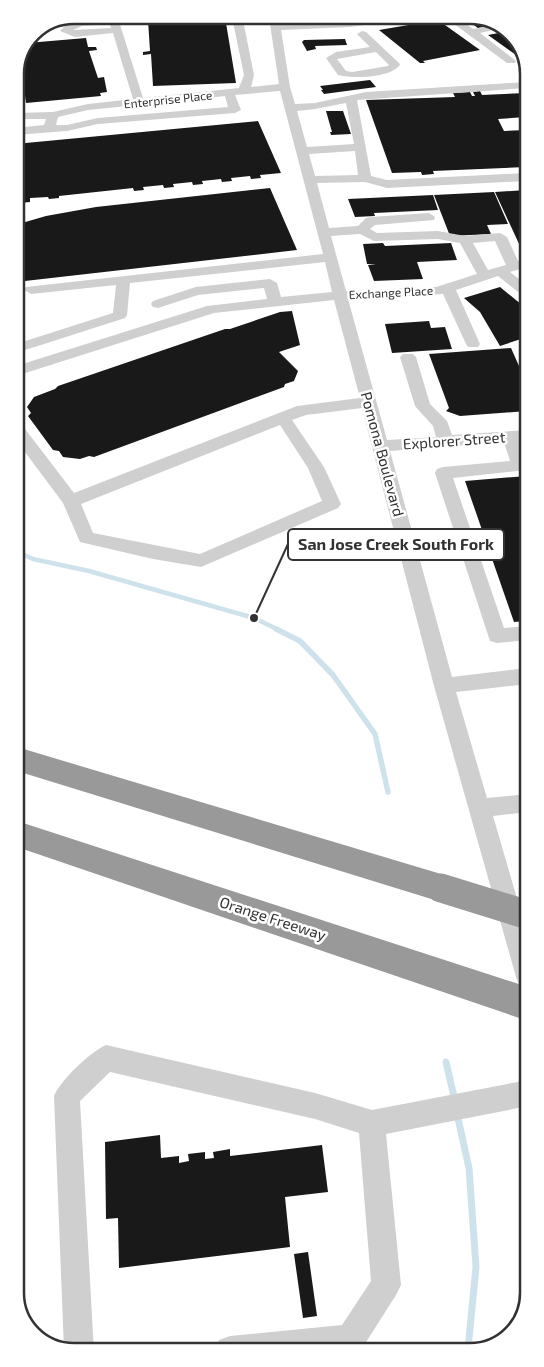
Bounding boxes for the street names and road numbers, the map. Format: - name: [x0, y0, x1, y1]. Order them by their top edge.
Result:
- street label: Enterprise Place: [123, 87, 213, 111]
- street label: Exchange Place: [348, 283, 434, 301]
- street label: Pomona Boulevard: [358, 390, 408, 518]
- street label: Explorer Street: [402, 427, 506, 453]
- street label: Orange Freeway: [217, 892, 329, 944]

